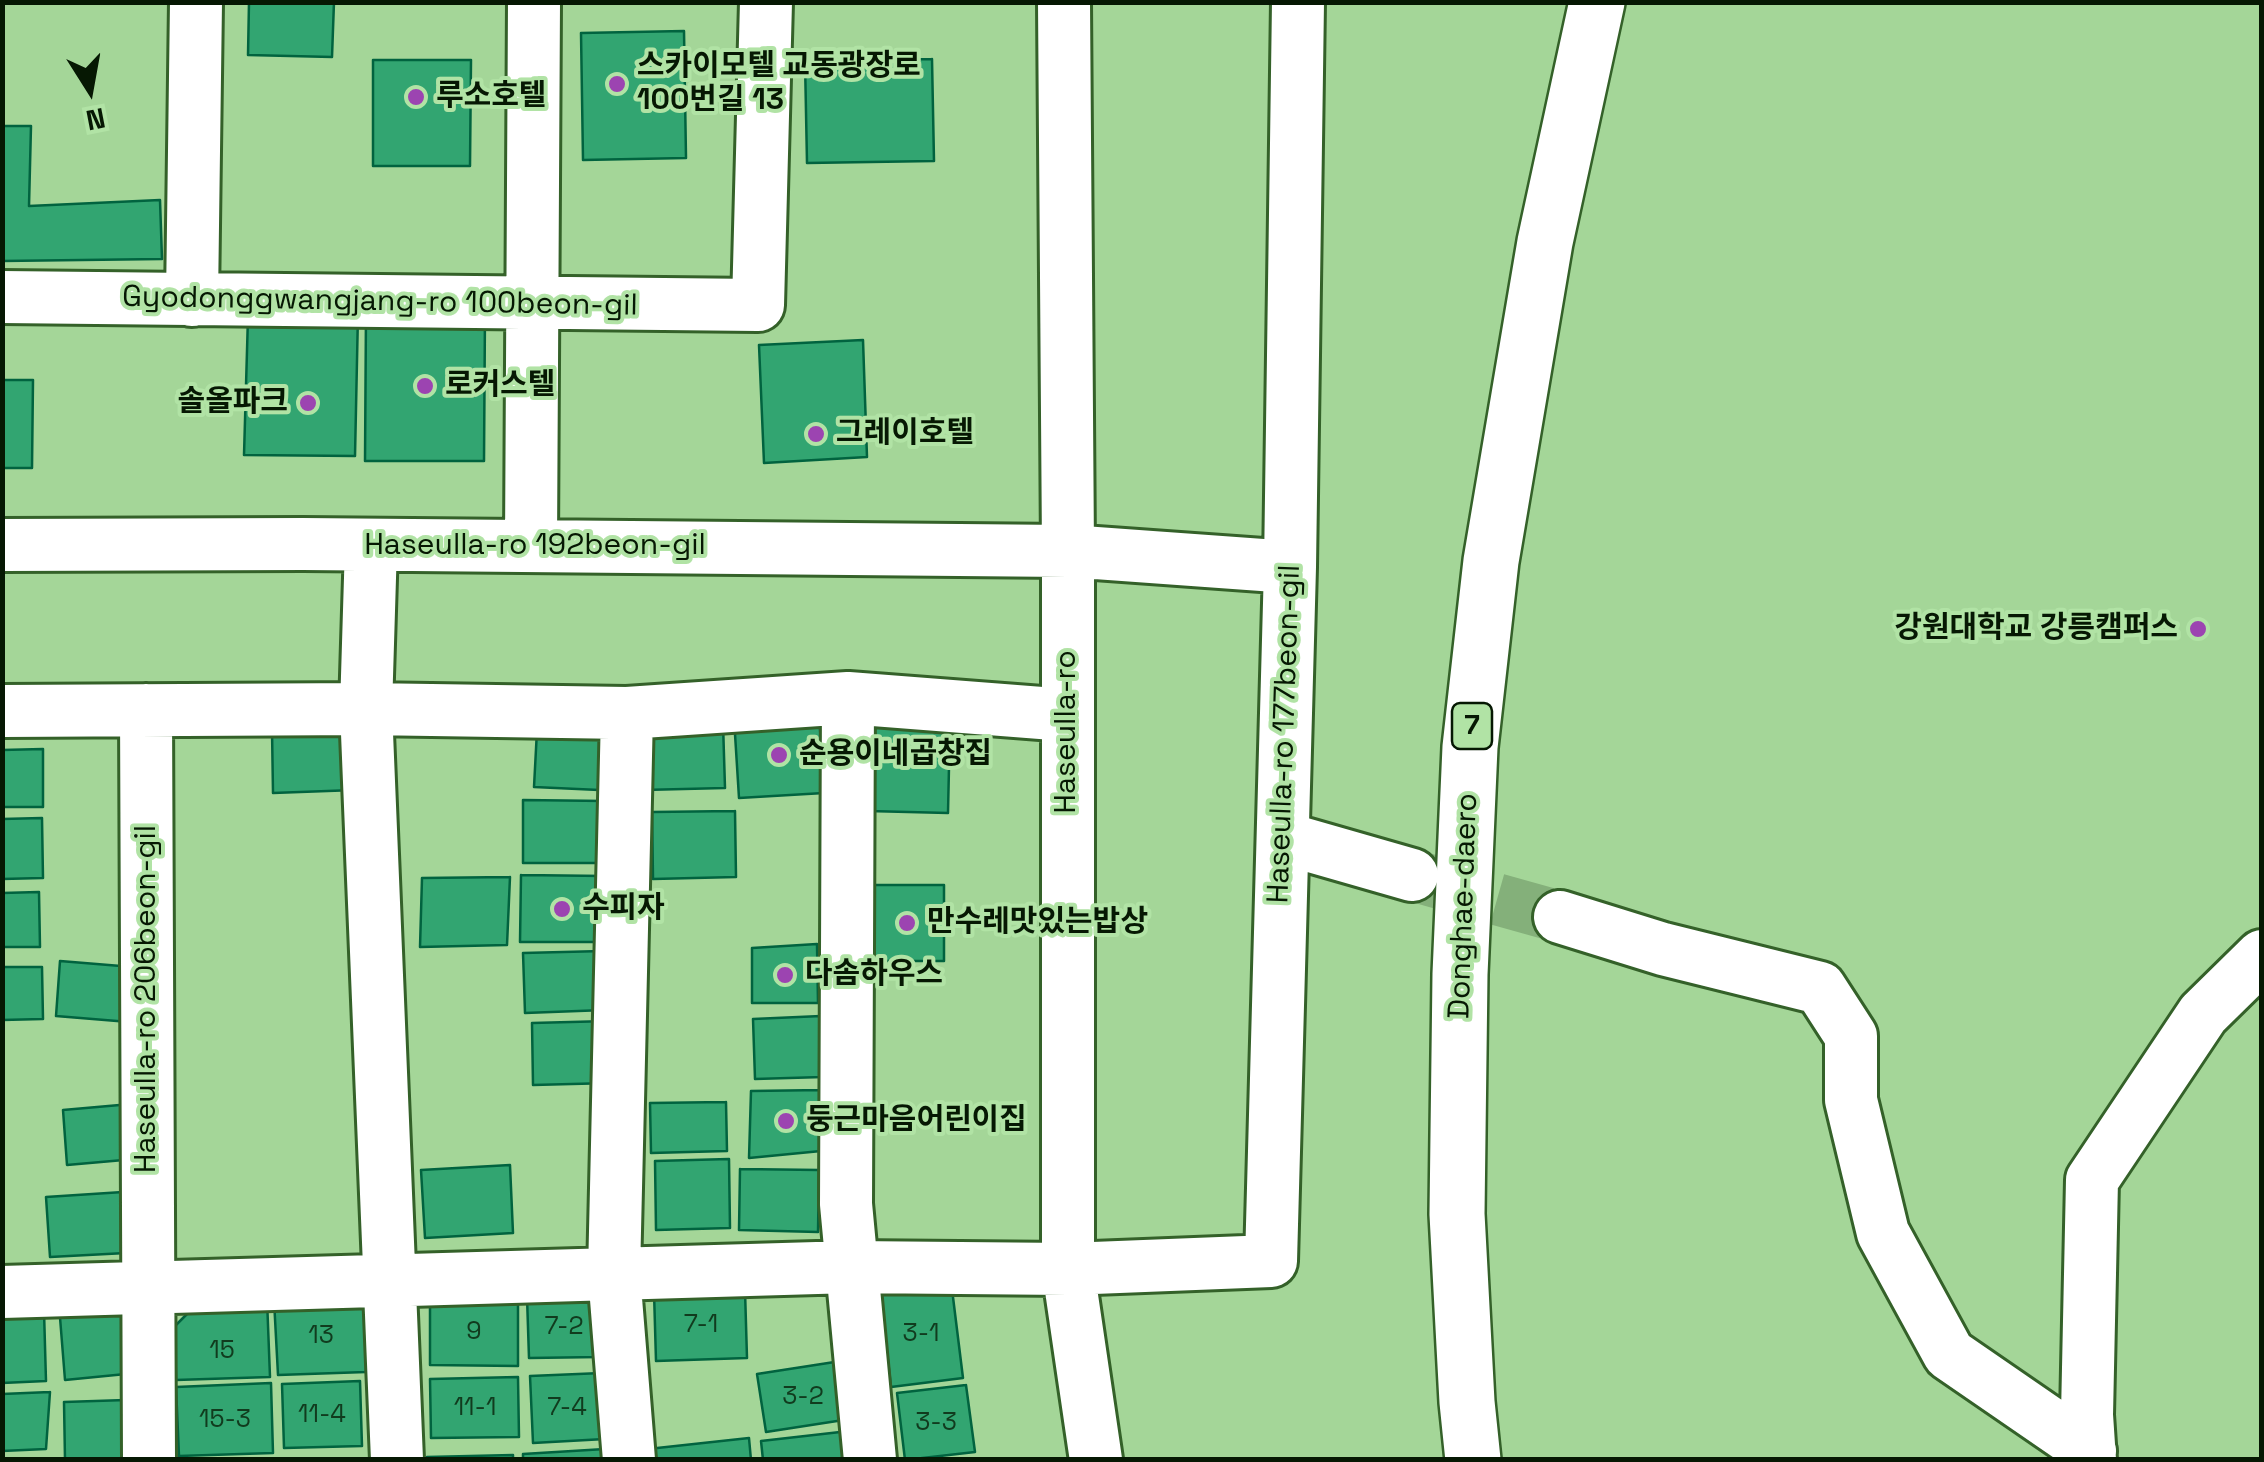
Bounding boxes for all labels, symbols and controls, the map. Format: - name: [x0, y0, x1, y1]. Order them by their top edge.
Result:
- north arrow: [40, 40, 140, 140]
- place label: 스카이모텔 교동광장로 100번길 13: [637, 49, 921, 120]
- marker: 스카이모텔 교동광장로 100번길 13: [606, 73, 628, 95]
- place label: 루소호텔: [436, 79, 546, 115]
- marker: 루소호텔: [405, 86, 427, 108]
- text: N: [83, 100, 108, 139]
- street label: Gyodonggwangjang-ro 100beon-gil: [122, 280, 638, 324]
- place label: 로커스텔: [445, 368, 555, 404]
- marker: 로커스텔: [414, 375, 436, 397]
- place label: 솔올파크: [178, 385, 288, 421]
- marker: 솔올파크: [297, 392, 319, 414]
- place label: 그레이호텔: [836, 416, 974, 452]
- marker: 그레이호텔: [805, 423, 827, 445]
- street label: Haseulla-ro 192beon-gil: [364, 528, 706, 564]
- street label: Haseulla-ro 177beon-gil: [1261, 564, 1309, 904]
- place label: 강원대학교 강릉캠퍼스: [1894, 611, 2178, 647]
- marker: 강원대학교 강릉캠퍼스: [2187, 618, 2209, 640]
- street label: Haseulla-ro: [1049, 650, 1085, 814]
- road number: 7: [1452, 703, 1492, 749]
- place label: 순용이네곱창집: [799, 737, 992, 773]
- marker: 순용이네곱창집: [768, 744, 790, 766]
- street label: Donghae-daero: [1442, 792, 1486, 1020]
- street label: Haseulla-ro 206beon-gil: [129, 825, 165, 1173]
- place label: 수피자: [582, 891, 665, 927]
- marker: 수피자: [551, 898, 573, 920]
- place label: 만수레맛있는밥상: [927, 905, 1148, 941]
- marker: 만수레맛있는밥상: [896, 912, 918, 934]
- place label: 다솜하우스: [805, 957, 943, 993]
- marker: 다솜하우스: [774, 964, 796, 986]
- place label: 둥근마음어린이집: [806, 1103, 1027, 1139]
- marker: 둥근마음어린이집: [775, 1110, 797, 1132]
- house number: 7-1: [684, 1310, 718, 1340]
- house number: 7-2: [544, 1312, 584, 1342]
- house number: 9: [466, 1317, 482, 1347]
- house number: 3-1: [903, 1319, 939, 1349]
- house number: 13: [308, 1321, 334, 1351]
- house number: 15: [209, 1336, 235, 1366]
- house number: 3-2: [782, 1382, 824, 1412]
- house number: 11-1: [454, 1393, 496, 1423]
- house number: 7-4: [547, 1393, 587, 1423]
- house number: 11-4: [298, 1400, 346, 1430]
- house number: 15-3: [199, 1405, 251, 1435]
- house number: 3-3: [915, 1408, 957, 1438]

